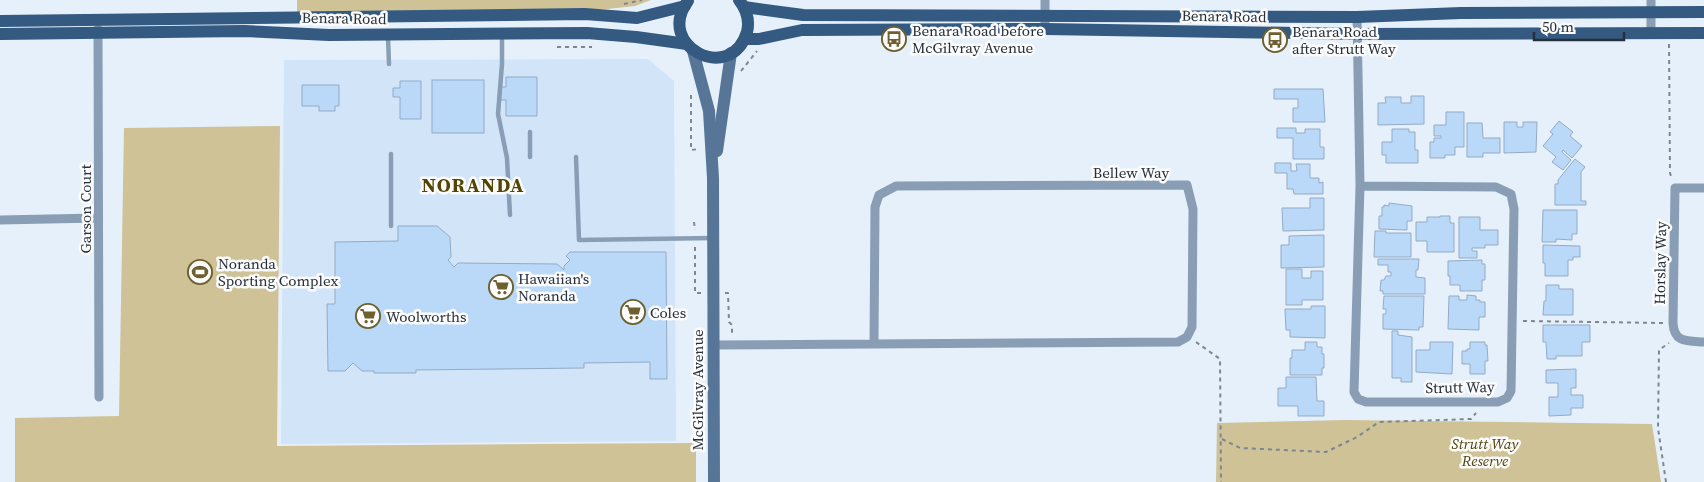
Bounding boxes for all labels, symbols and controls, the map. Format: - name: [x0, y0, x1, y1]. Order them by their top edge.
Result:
- street label: Benara Road: [1181, 5, 1267, 27]
- street label: Benara Road: [301, 7, 387, 29]
- scale bar: [1534, 10, 1624, 42]
- text: 50 m: [1542, 16, 1574, 37]
- place label: Benara Road before McGilvray Avenue: [912, 20, 1044, 58]
- place label: Benara Road after Strutt Way: [1292, 21, 1396, 59]
- bus stop icon: Benara Road before McGilvray Avenue: [881, 26, 907, 52]
- bus stop icon: Benara Road after Strutt Way: [1262, 27, 1288, 53]
- street label: Bellew Way: [1093, 162, 1170, 183]
- street label: Garson Court: [75, 164, 96, 254]
- district label: NORANDA: [422, 171, 524, 199]
- street label: Horslay Way: [1649, 221, 1671, 305]
- place label: Noranda Sporting Complex: [218, 253, 339, 291]
- sports icon: Noranda Sporting Complex: [187, 259, 213, 285]
- place label: Hawaiian's Noranda: [518, 268, 589, 306]
- supermarket icon: Hawaiian's Noranda: [488, 274, 514, 300]
- supermarket icon: Coles: [620, 299, 646, 325]
- place label: Coles: [650, 302, 686, 323]
- supermarket icon: Woolworths: [355, 303, 381, 329]
- place label: Woolworths: [386, 306, 466, 327]
- street label: McGilvray Avenue: [687, 329, 708, 451]
- street label: Strutt Way: [1425, 376, 1495, 398]
- park label: Strutt Way Reserve: [1452, 433, 1519, 471]

